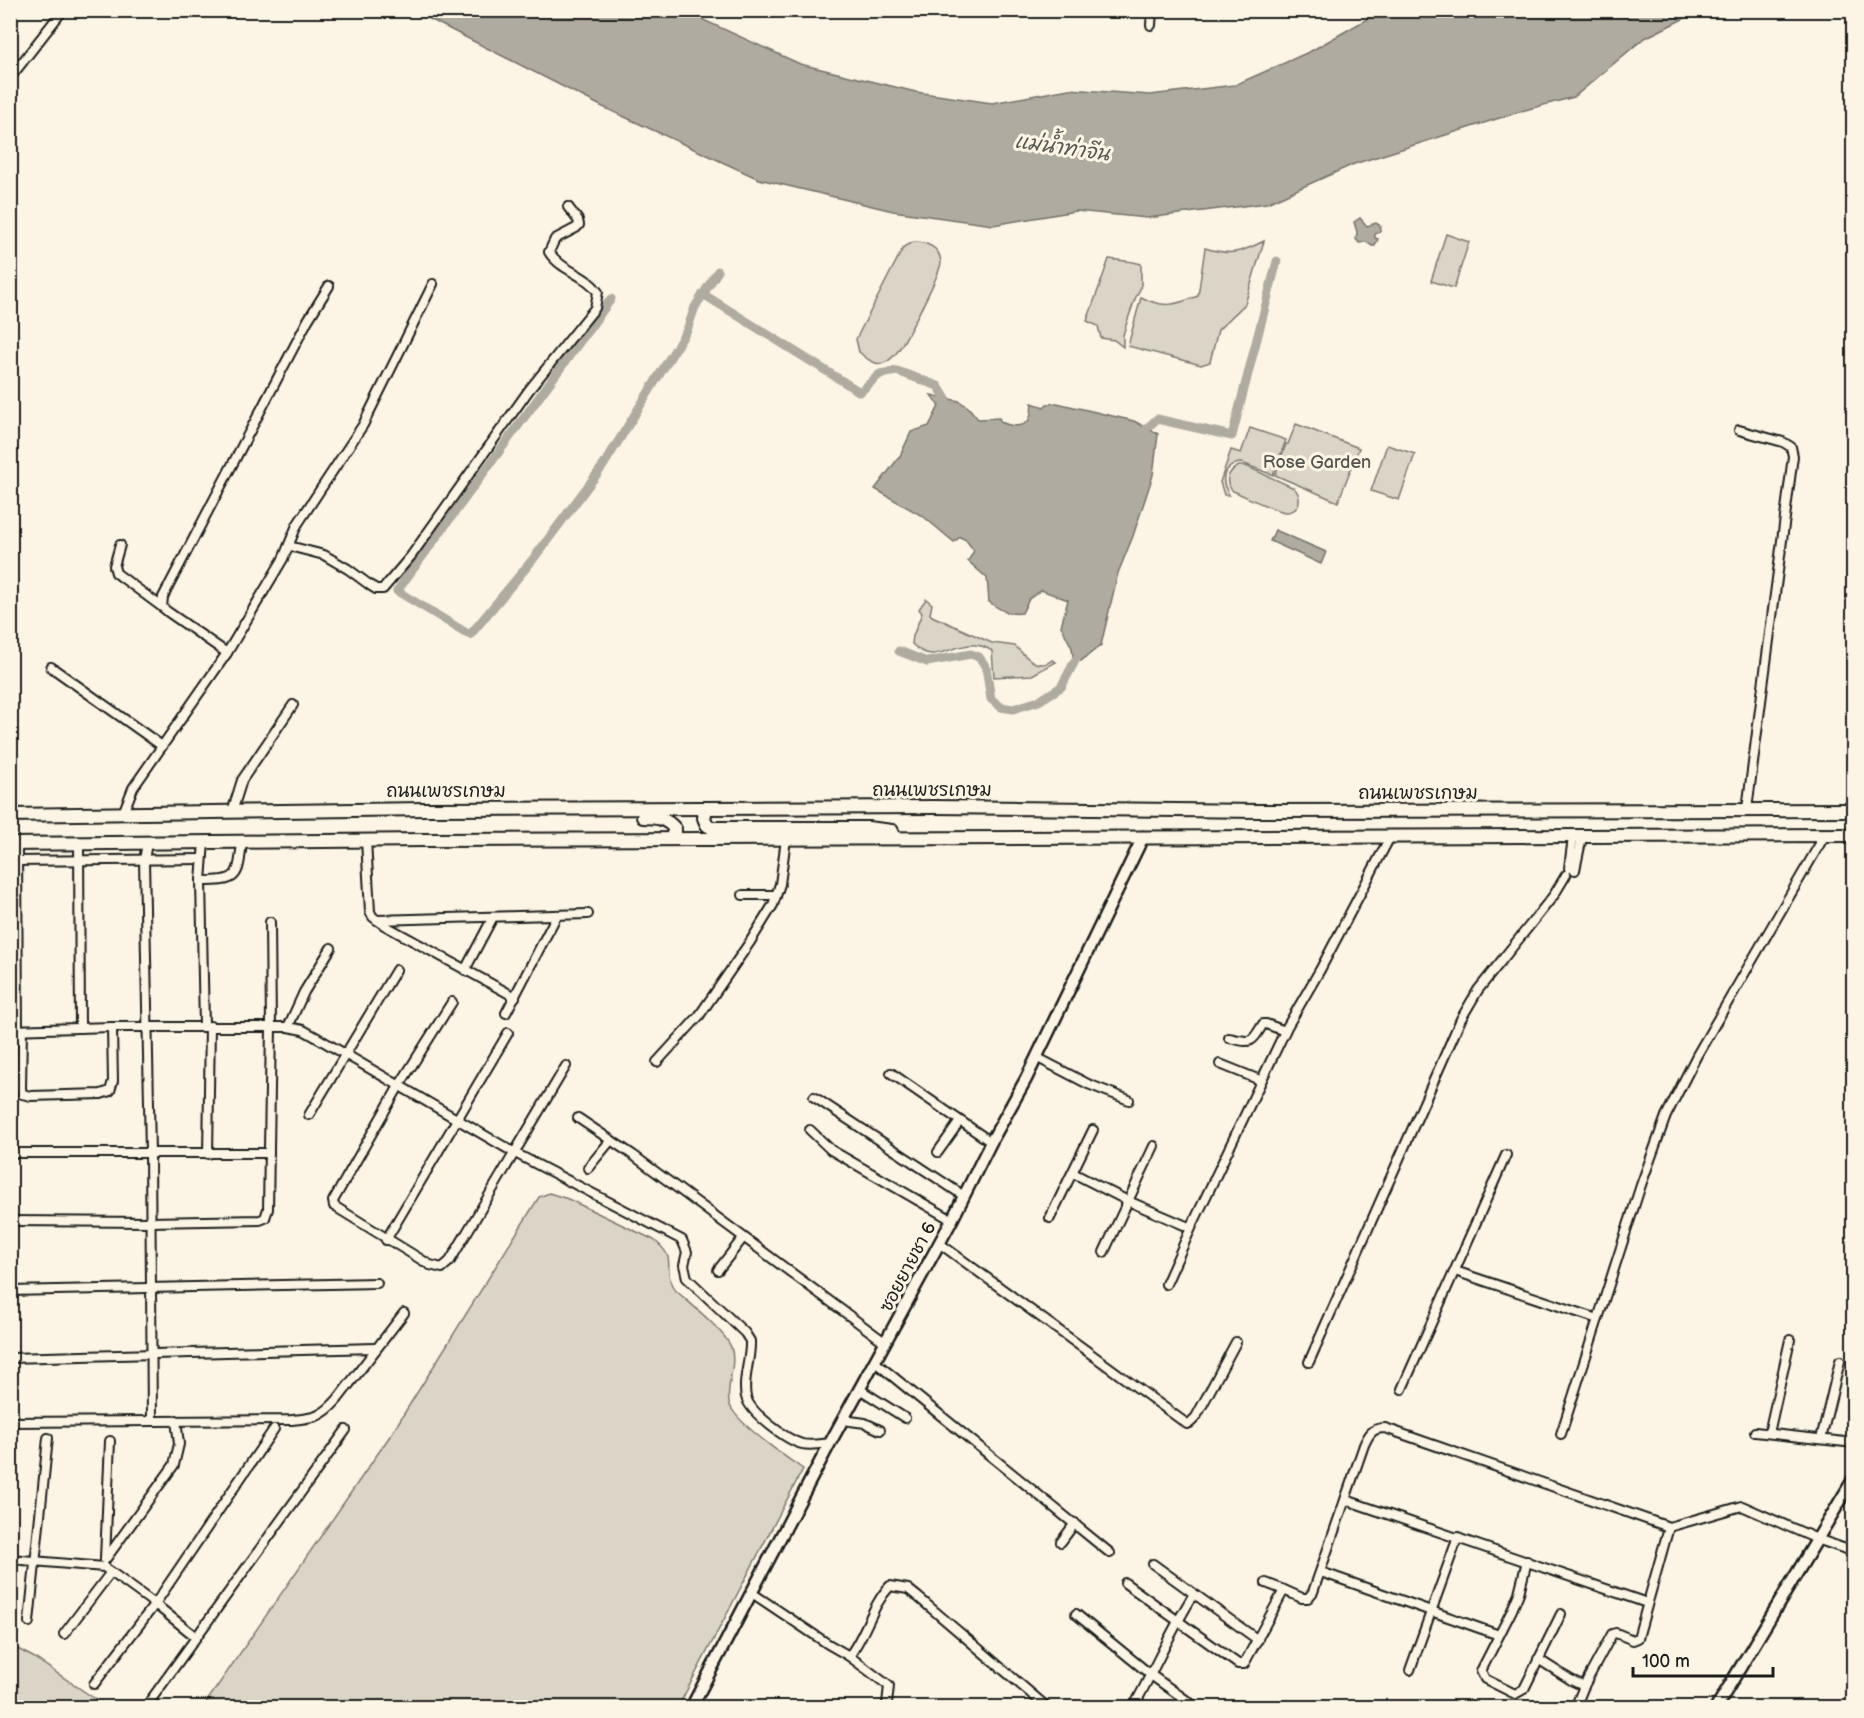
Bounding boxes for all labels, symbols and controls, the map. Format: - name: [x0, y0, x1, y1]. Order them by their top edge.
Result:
- water label: แม่น้ำท่าจีน: [1013, 123, 1113, 167]
- park label: Rose Garden: [1263, 452, 1371, 473]
- street label: ถนนเพชรเกษม: [872, 780, 992, 801]
- street label: ถนนเพชรเกษม: [386, 781, 506, 802]
- street label: ถนนเพชรเกษม: [1358, 783, 1478, 804]
- street label: ซอยยายชา 6: [876, 1218, 940, 1316]
- scale bar: [1633, 1640, 1772, 1678]
- text: 100 m: [1642, 1651, 1690, 1672]

